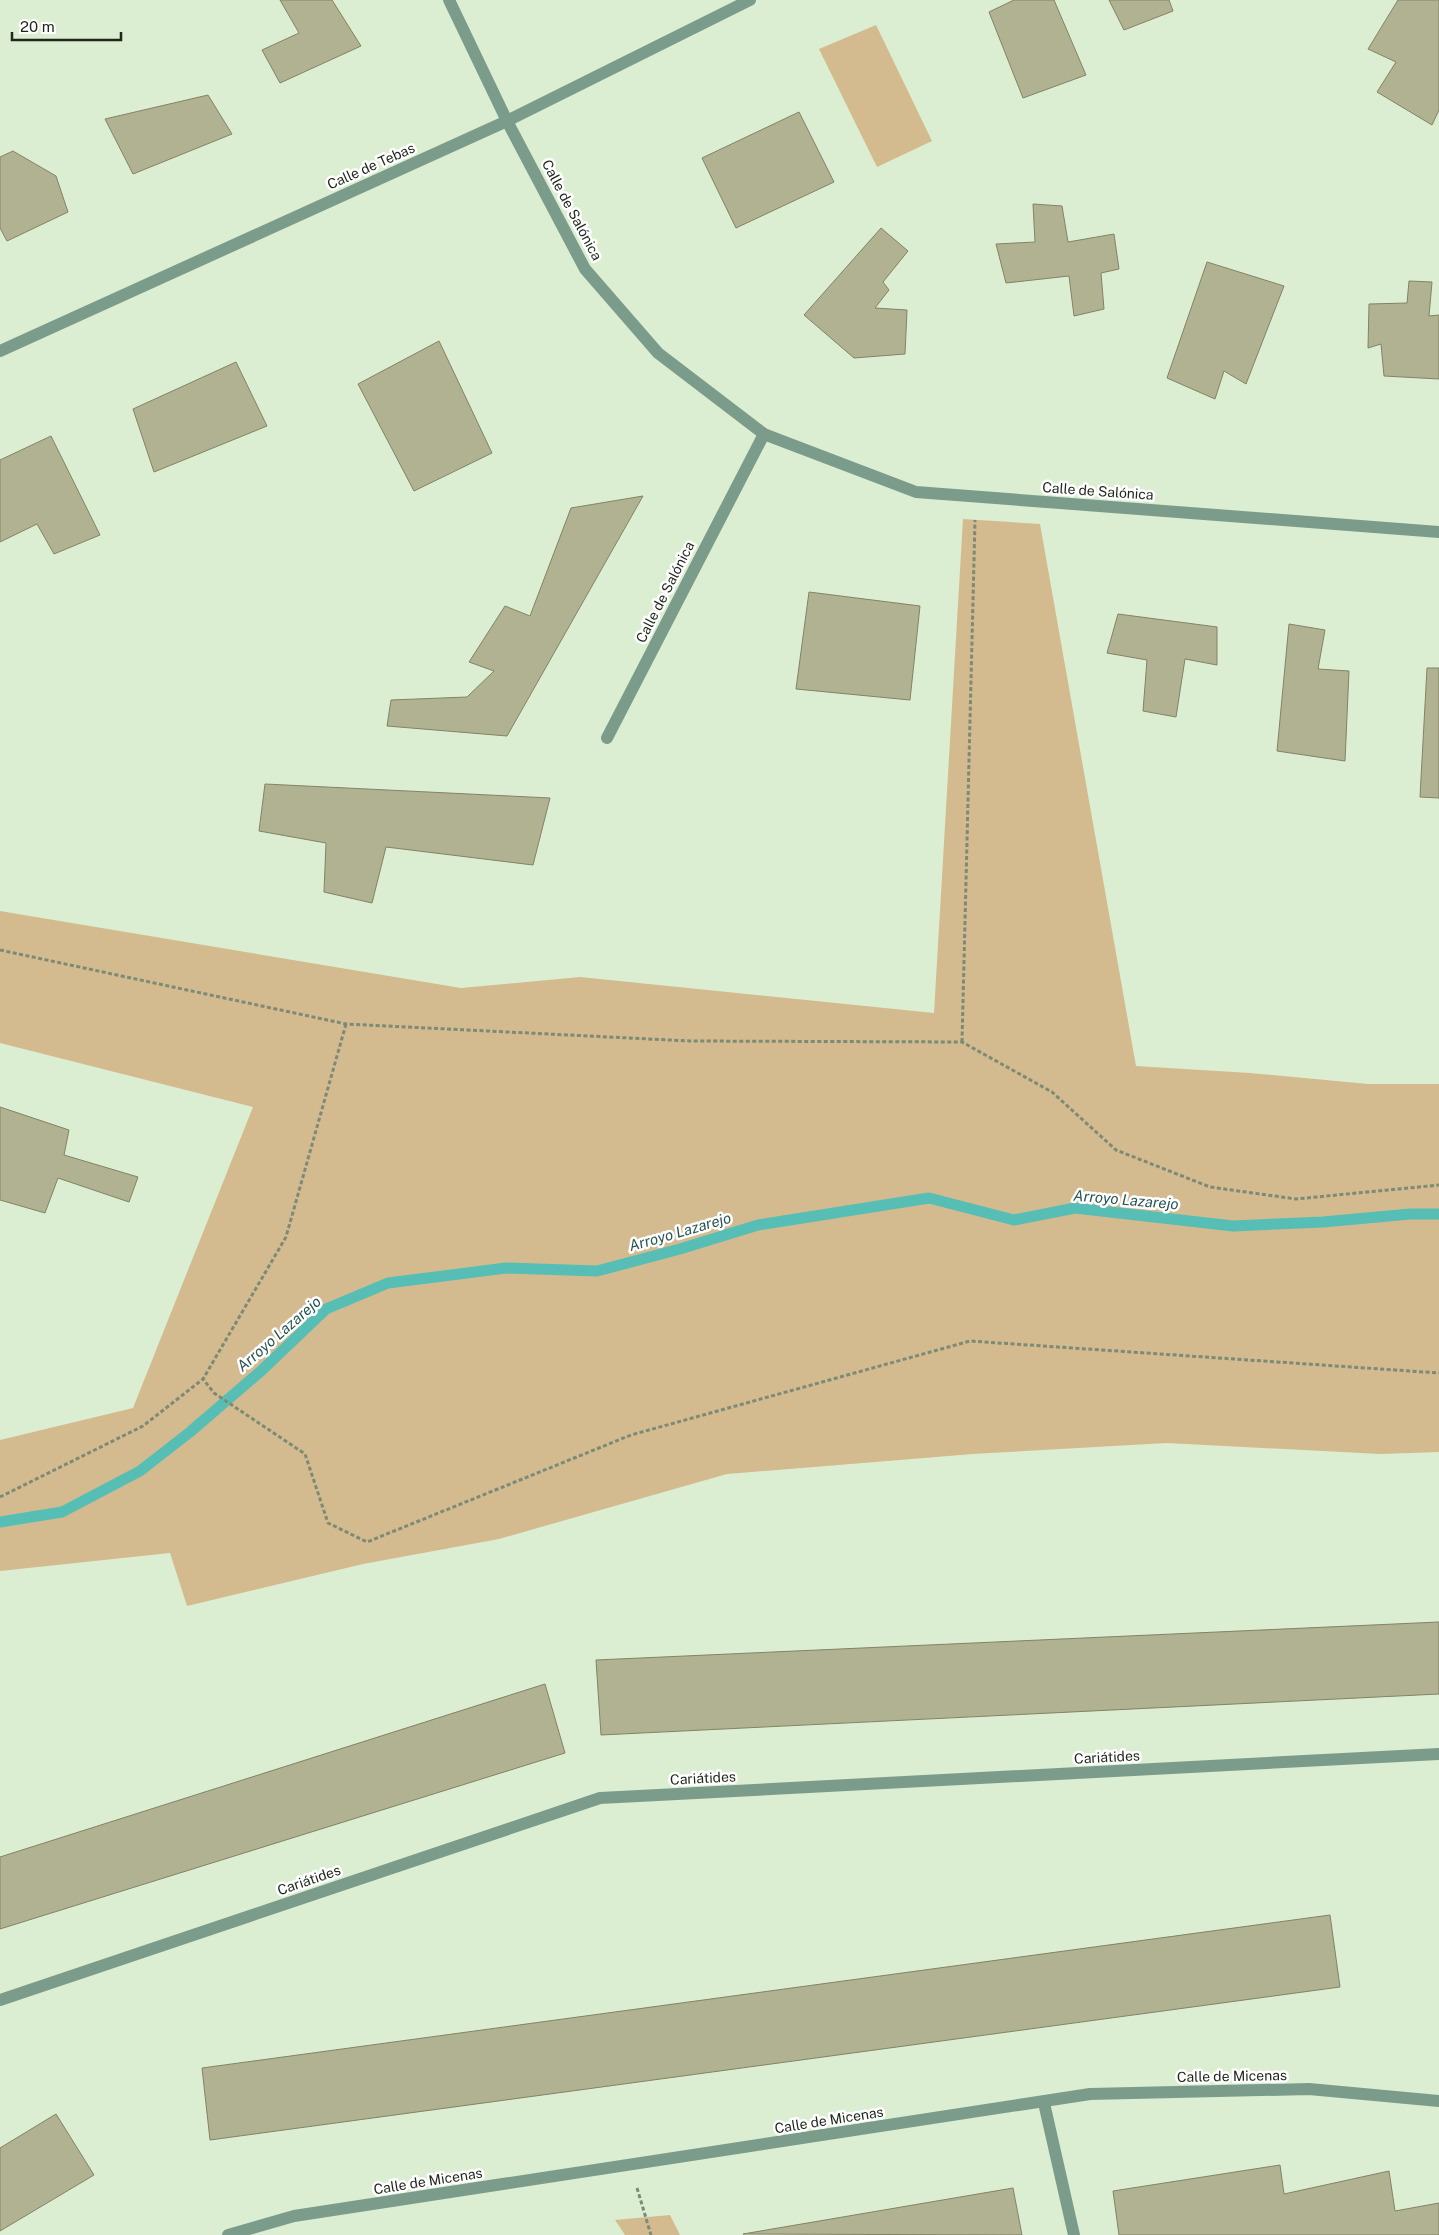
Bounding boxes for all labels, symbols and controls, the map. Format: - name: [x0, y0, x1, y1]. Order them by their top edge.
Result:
- scale bar: [12, 10, 121, 42]
- text: 20 m: [20, 18, 55, 35]
- street label: Calle de Tebas: [325, 140, 417, 192]
- street label: Calle de Salónica: [539, 157, 605, 263]
- street label: Calle de Salónica: [1042, 479, 1154, 503]
- street label: Calle de Salónica: [633, 539, 697, 645]
- water label: Arroyo Lazarejo: [1073, 1186, 1179, 1213]
- water label: Arroyo Lazarejo: [627, 1209, 733, 1254]
- water label: Arroyo Lazarejo: [233, 1293, 324, 1375]
- street label: Cariátides: [1074, 1747, 1140, 1767]
- street label: Cariátides: [670, 1768, 736, 1788]
- street label: Cariátides: [275, 1862, 343, 1898]
- street label: Calle de Micenas: [1177, 2067, 1287, 2085]
- street label: Calle de Micenas: [773, 2103, 885, 2137]
- street label: Calle de Micenas: [372, 2164, 484, 2198]

